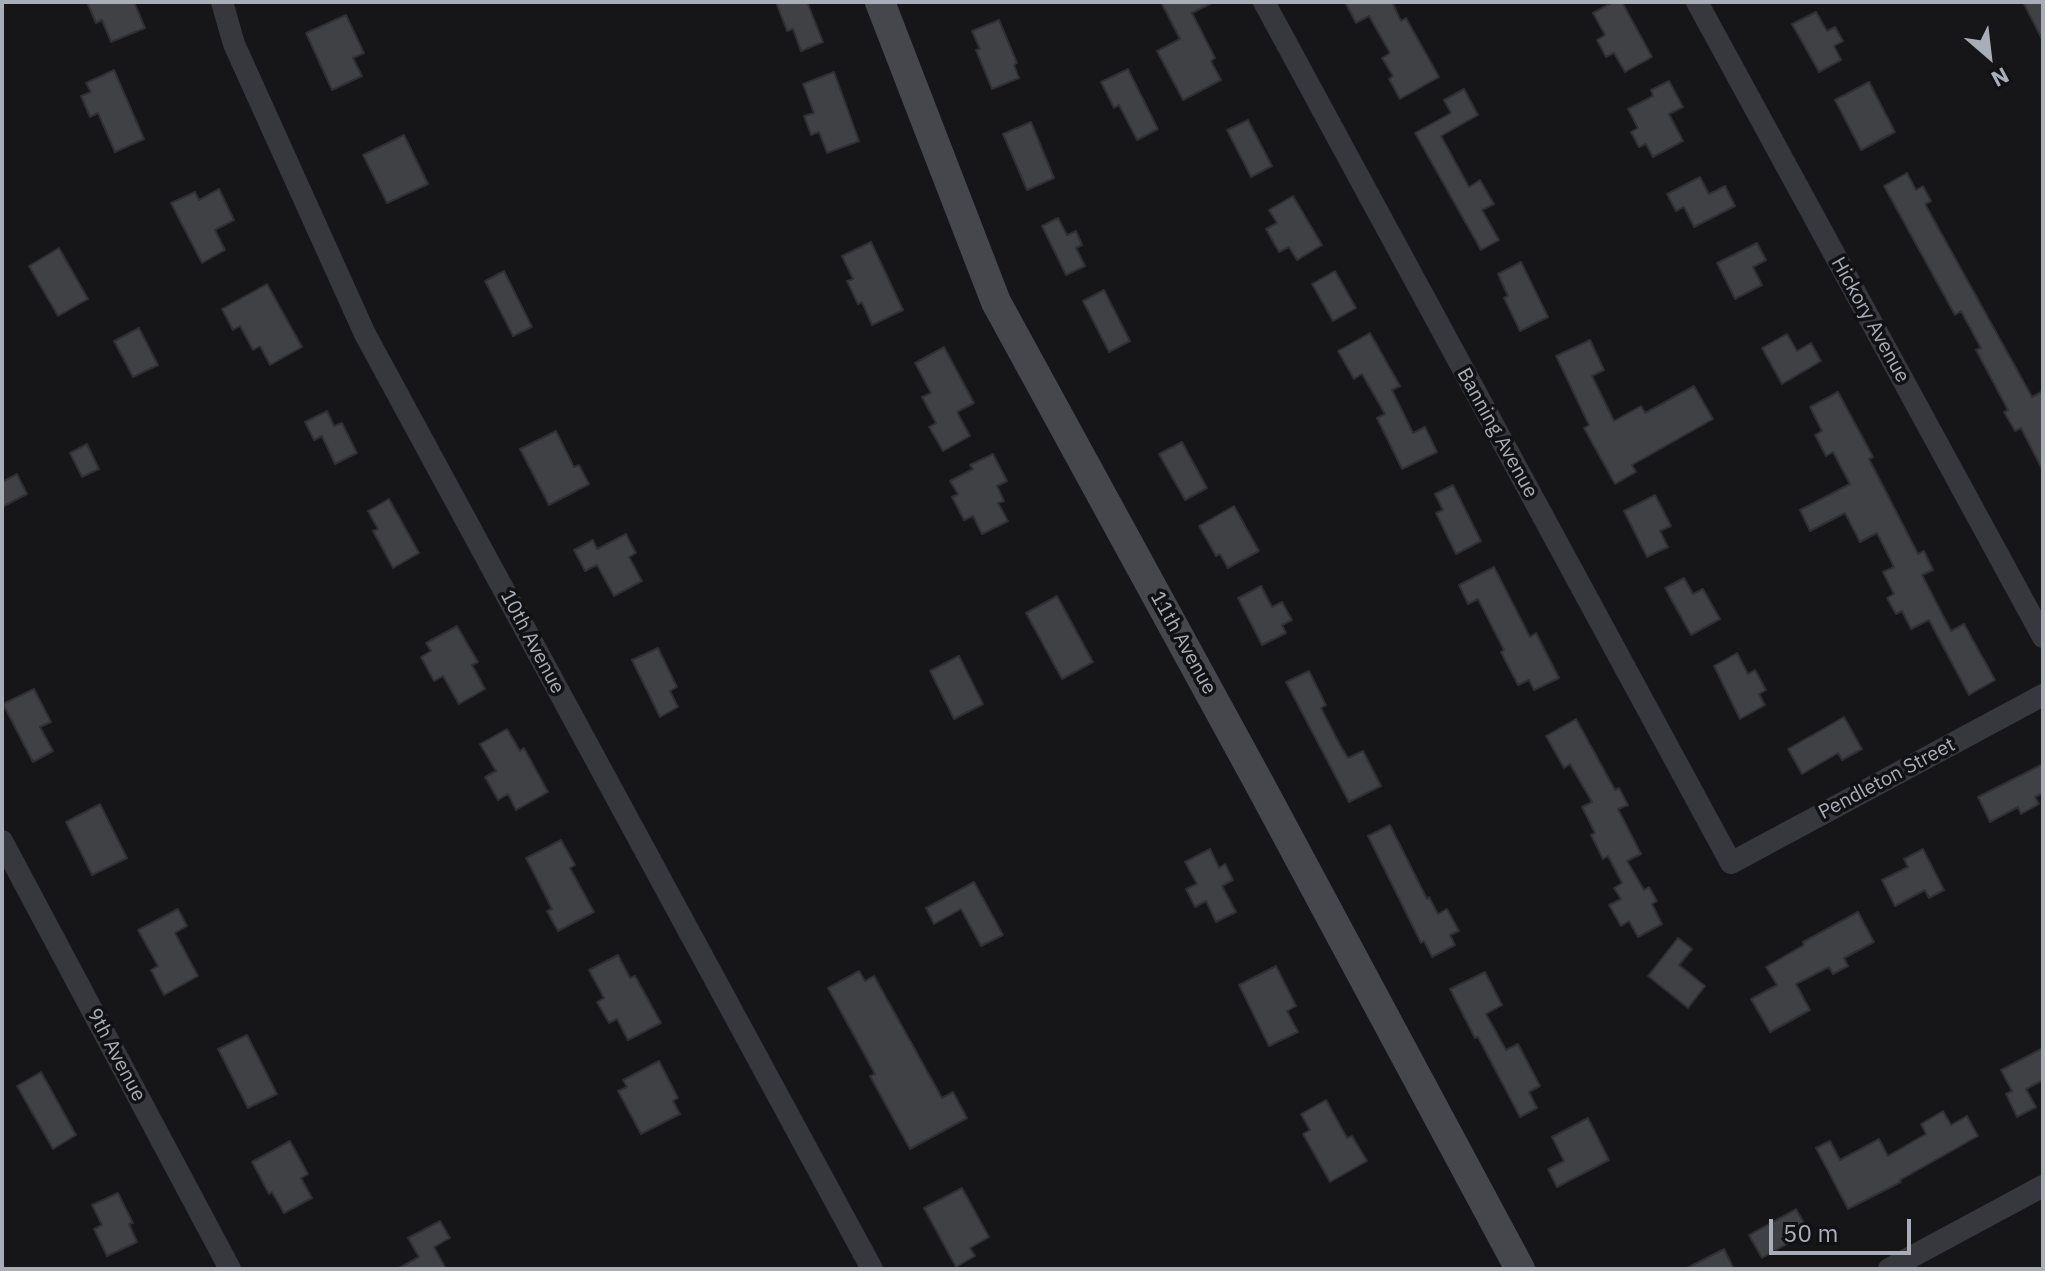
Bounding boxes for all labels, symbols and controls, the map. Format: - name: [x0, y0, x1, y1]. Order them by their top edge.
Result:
- north arrow: [1949, 16, 2029, 96]
- text: N: [1987, 61, 2014, 94]
- street label: Hickory Avenue: [1826, 253, 1914, 387]
- street label: Banning Avenue: [1451, 364, 1543, 502]
- street label: 10th Avenue: [495, 586, 569, 698]
- street label: 11th Avenue: [1145, 587, 1221, 699]
- street label: Pendleton Street: [1815, 733, 1959, 825]
- street label: 9th Avenue: [81, 1004, 151, 1106]
- scale bar: [1773, 1203, 1915, 1253]
- text: 50 m: [1783, 1217, 1838, 1249]

